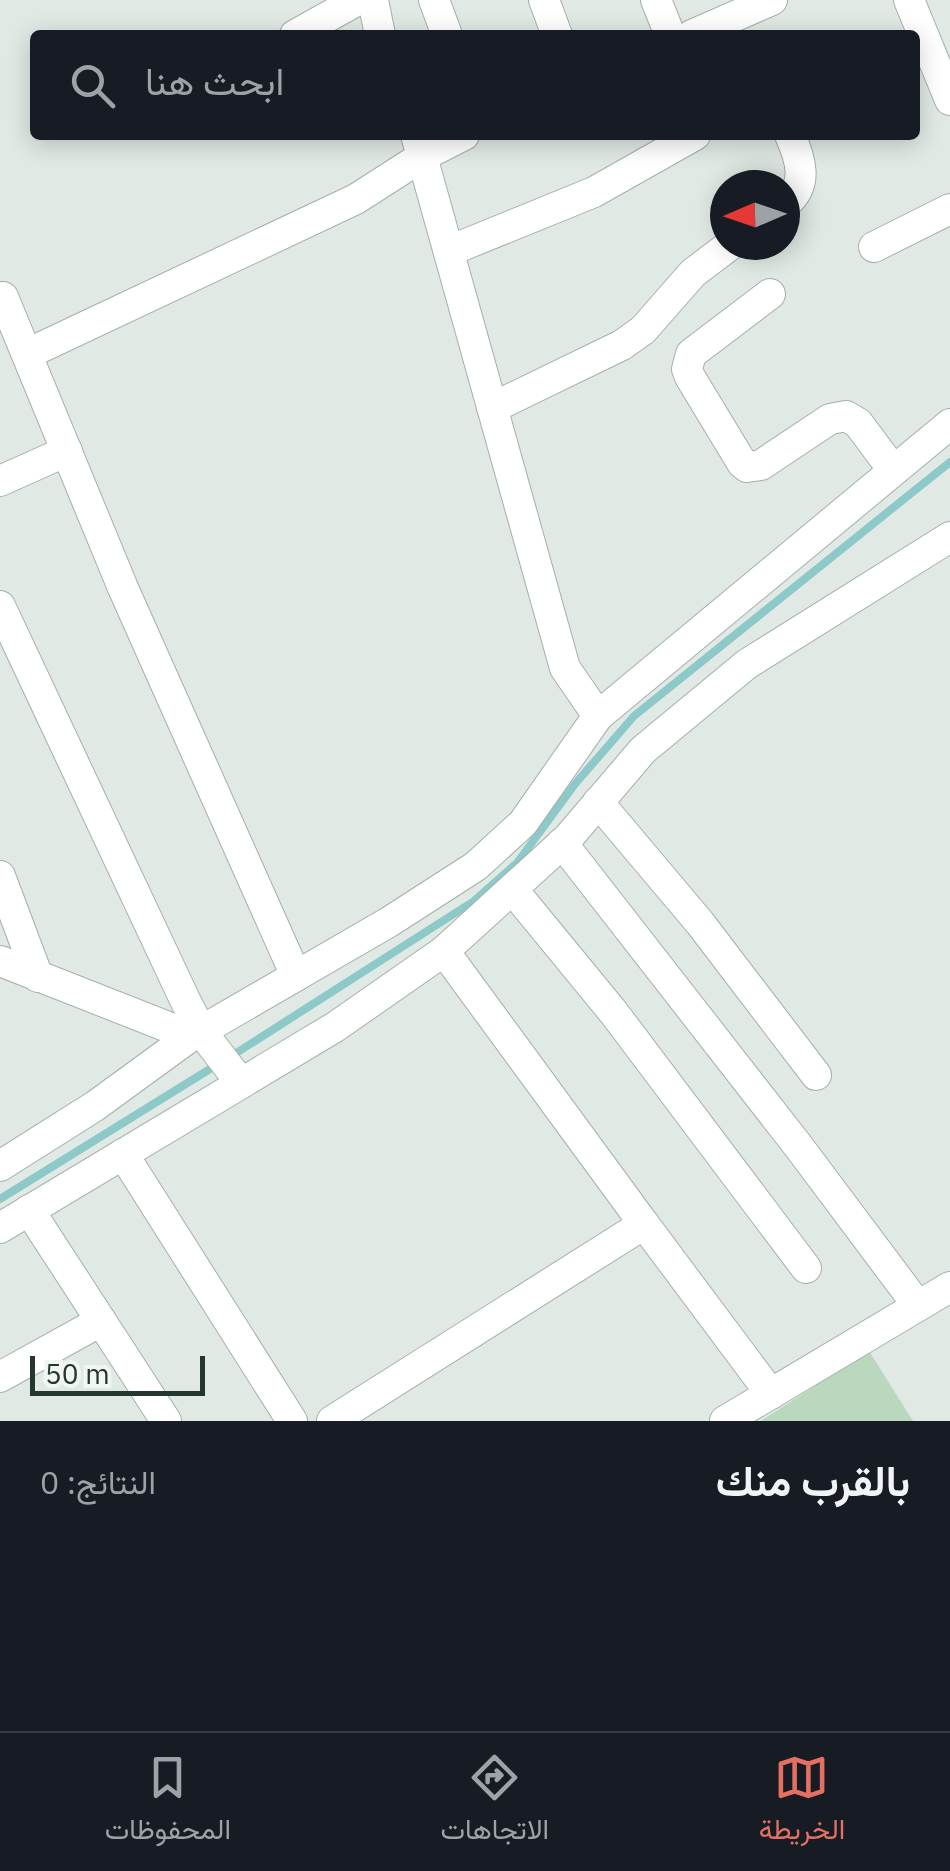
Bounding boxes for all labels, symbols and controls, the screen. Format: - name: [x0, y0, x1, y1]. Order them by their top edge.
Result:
- search box: [30, 30, 920, 140]
- text: ابحث هنا: [145, 56, 284, 105]
- icon: search: [65, 58, 120, 113]
- north arrow: [710, 170, 800, 260]
- scale bar: [30, 1351, 205, 1396]
- text: 50 m: [45, 1355, 110, 1392]
- text: بالقرب منك: [716, 1453, 910, 1508]
- text: النتائج: 0: [40, 1461, 156, 1503]
- tab: المحفوظات: [105, 1750, 231, 1854]
- tab: الاتجاهات: [440, 1750, 549, 1854]
- tab: الخريطة: [759, 1750, 845, 1854]

